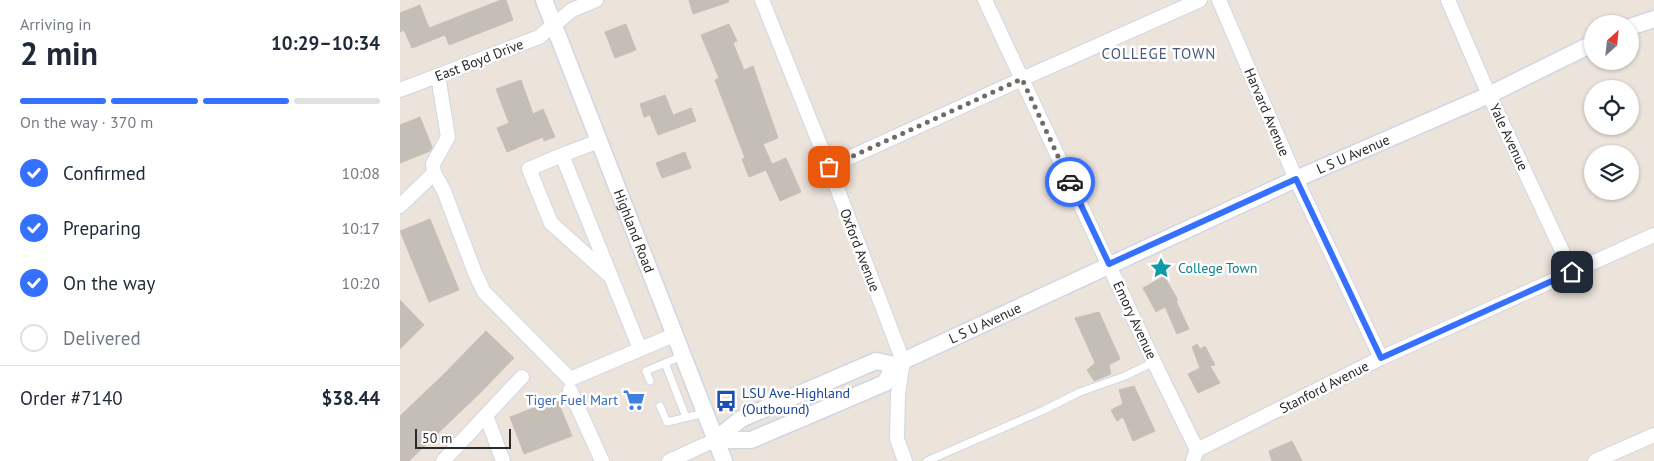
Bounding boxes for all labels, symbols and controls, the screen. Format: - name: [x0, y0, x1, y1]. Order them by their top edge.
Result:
- text: Arriving in: [20, 14, 91, 34]
- north arrow: [1584, 15, 1639, 70]
- map controls: [1584, 15, 1639, 200]
- text: 10:29–10:34: [271, 31, 380, 55]
- text: 2 min: [20, 32, 98, 74]
- street label: East Boyd Drive: [432, 35, 526, 85]
- district label: COLLEGE TOWN: [1102, 44, 1216, 63]
- street label: Harvard Avenue: [1240, 65, 1294, 159]
- button: locate: [1584, 80, 1639, 135]
- street label: Yale Avenue: [1486, 101, 1532, 173]
- text: On the way · 370 m: [20, 112, 153, 132]
- street label: L S U Avenue: [1314, 130, 1392, 178]
- button: layers: [1584, 145, 1639, 200]
- pin: [808, 146, 850, 188]
- icon: bag: [815, 153, 843, 181]
- courier: [1045, 157, 1095, 207]
- icon: check: [20, 159, 48, 187]
- text: Confirmed: [63, 161, 146, 185]
- text: 10:08: [342, 163, 380, 183]
- icon: car: [1056, 168, 1084, 196]
- street label: Highland Road: [610, 187, 659, 275]
- street label: Oxford Avenue: [836, 206, 884, 294]
- icon: check: [20, 214, 48, 242]
- text: Preparing: [63, 216, 141, 240]
- text: 10:17: [342, 218, 380, 238]
- pin: [1551, 251, 1593, 293]
- place icon: College Town: [1148, 255, 1174, 281]
- icon: home: [1558, 258, 1586, 286]
- place label: College Town: [1178, 259, 1257, 277]
- icon: check: [20, 269, 48, 297]
- text: On the way: [63, 271, 155, 295]
- text: 10:20: [342, 273, 380, 293]
- street label: Emory Avenue: [1109, 278, 1161, 362]
- street label: L S U Avenue: [946, 299, 1024, 348]
- text: Delivered: [63, 326, 141, 350]
- street label: Stanford Avenue: [1276, 357, 1372, 417]
- place label: LSU Ave-Highland (Outbound): [742, 384, 850, 418]
- text: Order #7140: [20, 386, 123, 410]
- text: $38.44: [321, 386, 380, 410]
- supermarket icon: Tiger Fuel Mart: [621, 387, 647, 413]
- bus stop icon: LSU Ave-Highland (Outbound): [713, 388, 739, 414]
- place label: Tiger Fuel Mart: [526, 391, 618, 409]
- scale bar: [415, 426, 511, 449]
- text: 50 m: [422, 429, 452, 447]

